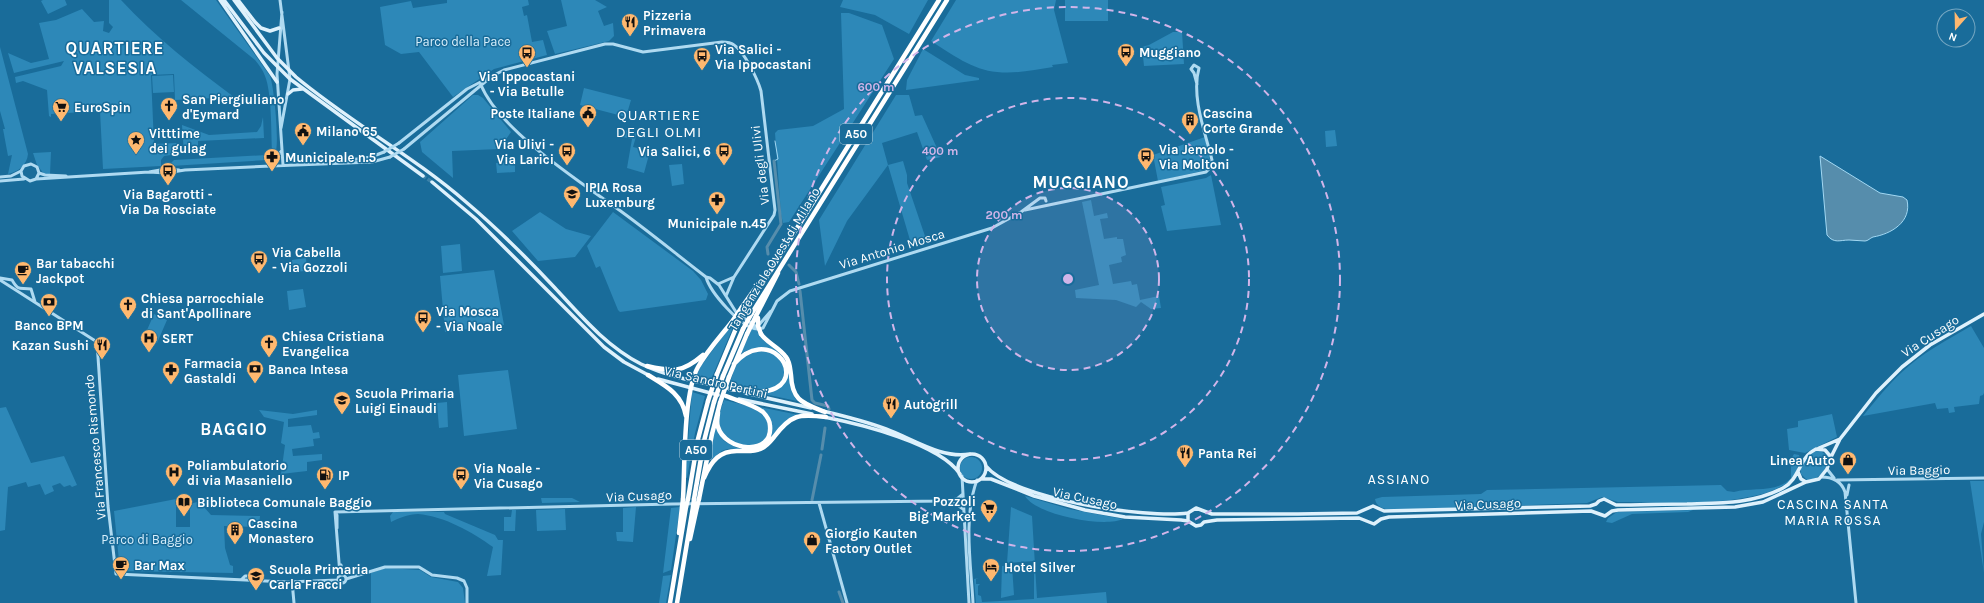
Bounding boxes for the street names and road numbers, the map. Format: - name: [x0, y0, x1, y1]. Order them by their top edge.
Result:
- street label: Via degli Ulivi: [748, 124, 772, 206]
- road number: A50: [840, 124, 872, 144]
- street label: Tangenziale Ovest di Milano: [725, 185, 823, 333]
- street label: Via Antonio Mosca: [837, 226, 947, 272]
- street label: Via Cusago: [1898, 312, 1962, 360]
- street label: Via Sandro Pertini: [663, 363, 769, 401]
- street label: Via Francesco Rismondo: [81, 374, 109, 520]
- road number: A50: [680, 440, 712, 460]
- street label: Via Baggio: [1888, 462, 1950, 478]
- street label: Via Cusago: [1051, 484, 1119, 512]
- street label: Via Cusago: [606, 487, 672, 505]
- street label: Via Cusago: [1455, 495, 1521, 513]

